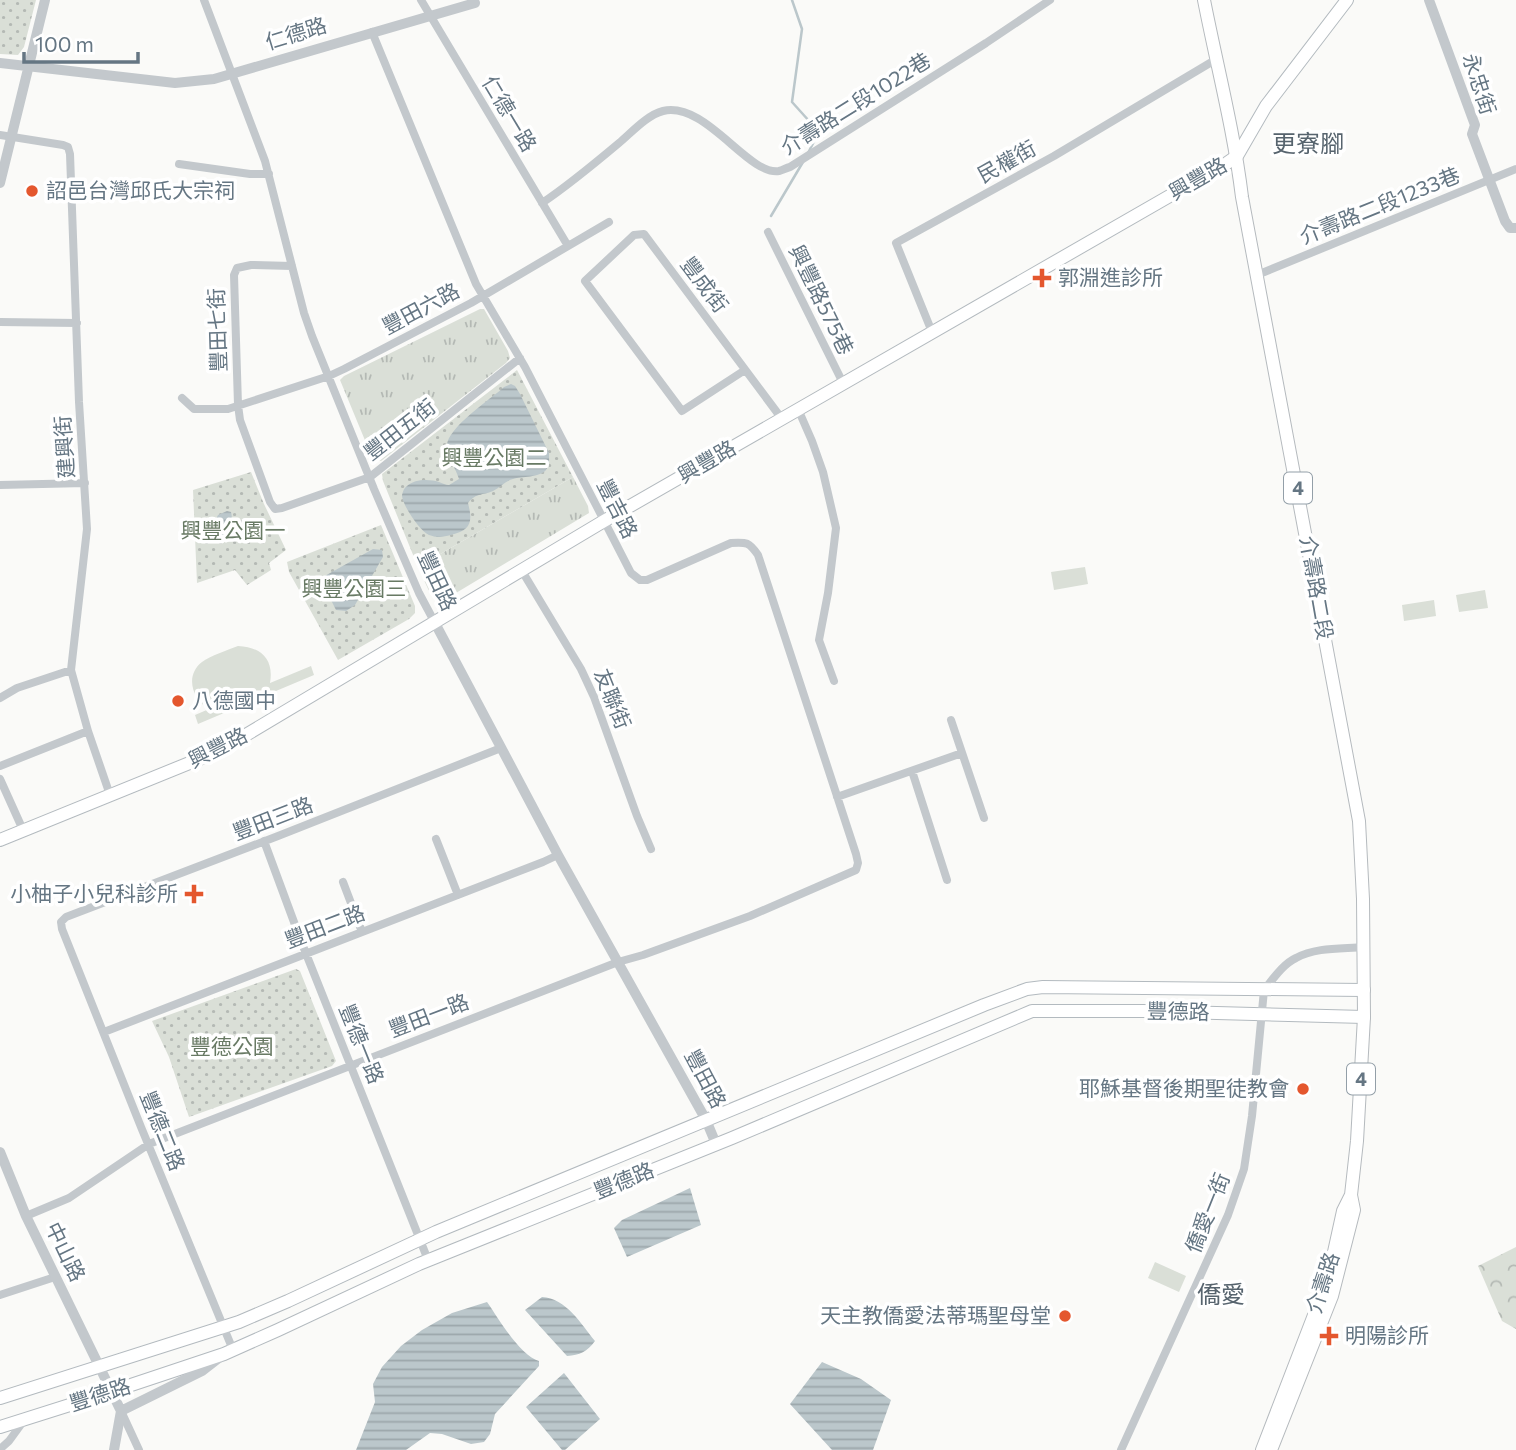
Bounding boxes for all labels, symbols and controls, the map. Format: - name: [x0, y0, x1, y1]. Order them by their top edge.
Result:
- street label: 仁德路: [262, 11, 329, 54]
- scale bar: [24, 21, 138, 65]
- text: 100 m: [35, 31, 94, 56]
- street label: 介壽路二段1022巷: [776, 47, 935, 159]
- street label: 永忠街: [1459, 50, 1502, 117]
- street label: 仁德一路: [478, 71, 543, 156]
- district label: 更寮腳: [1272, 128, 1344, 157]
- street label: 民權街: [973, 134, 1040, 187]
- street label: 興豐路: [1164, 151, 1231, 204]
- street label: 介壽路二段1233巷: [1296, 161, 1463, 248]
- place label: 詔邑台灣邱氏大宗祠: [46, 177, 235, 202]
- marker: 詔邑台灣邱氏大宗祠: [24, 183, 40, 199]
- street label: 興豐路575巷: [785, 240, 860, 358]
- street label: 豐成街: [676, 251, 734, 317]
- place label: 郭淵進診所: [1058, 264, 1163, 289]
- marker: 郭淵進診所: [1032, 268, 1052, 288]
- street label: 豐田六路: [377, 277, 463, 338]
- street label: 豐田七街: [203, 288, 230, 372]
- street label: 豐田五街: [358, 393, 440, 465]
- street label: 建興街: [49, 415, 78, 479]
- street label: 興豐路: [673, 434, 740, 487]
- park label: 興豐公園二: [442, 444, 547, 469]
- road number: 4: [1284, 472, 1312, 503]
- street label: 豐吉路: [593, 475, 644, 542]
- park label: 興豐公園一: [181, 517, 286, 542]
- street label: 介壽路二段: [1296, 534, 1339, 642]
- street label: 豐田路: [414, 547, 463, 614]
- park label: 興豐公園三: [302, 575, 407, 600]
- street label: 友聯街: [590, 665, 637, 732]
- place label: 八德國中: [192, 687, 276, 712]
- marker: 八德國中: [170, 693, 186, 709]
- street label: 興豐路: [184, 721, 251, 772]
- street label: 豐田三路: [229, 791, 316, 844]
- place label: 小柚子小兒科診所: [10, 880, 178, 905]
- marker: 小柚子小兒科診所: [184, 884, 204, 904]
- street label: 豐田二路: [281, 899, 368, 952]
- street label: 豐田一路: [385, 988, 472, 1041]
- street label: 豐德路: [1146, 997, 1210, 1024]
- street label: 豐德一路: [335, 1000, 390, 1087]
- park label: 豐德公園: [190, 1033, 274, 1058]
- street label: 豐田路: [680, 1045, 732, 1112]
- road number: 4: [1347, 1064, 1375, 1094]
- place label: 耶穌基督後期聖徒教會: [1079, 1075, 1289, 1100]
- marker: 耶穌基督後期聖徒教會: [1295, 1081, 1311, 1097]
- street label: 豐德二路: [136, 1087, 191, 1174]
- street label: 豐德路: [590, 1156, 657, 1203]
- street label: 僑愛一街: [1179, 1169, 1234, 1256]
- street label: 中山路: [41, 1218, 91, 1285]
- street label: 介壽路: [1300, 1249, 1343, 1316]
- district label: 僑愛: [1197, 1279, 1245, 1308]
- place label: 天主教僑愛法蒂瑪聖母堂: [820, 1302, 1051, 1327]
- marker: 天主教僑愛法蒂瑪聖母堂: [1057, 1308, 1073, 1324]
- place label: 明陽診所: [1345, 1322, 1429, 1347]
- marker: 明陽診所: [1319, 1326, 1339, 1346]
- street label: 豐德路: [66, 1372, 133, 1415]

